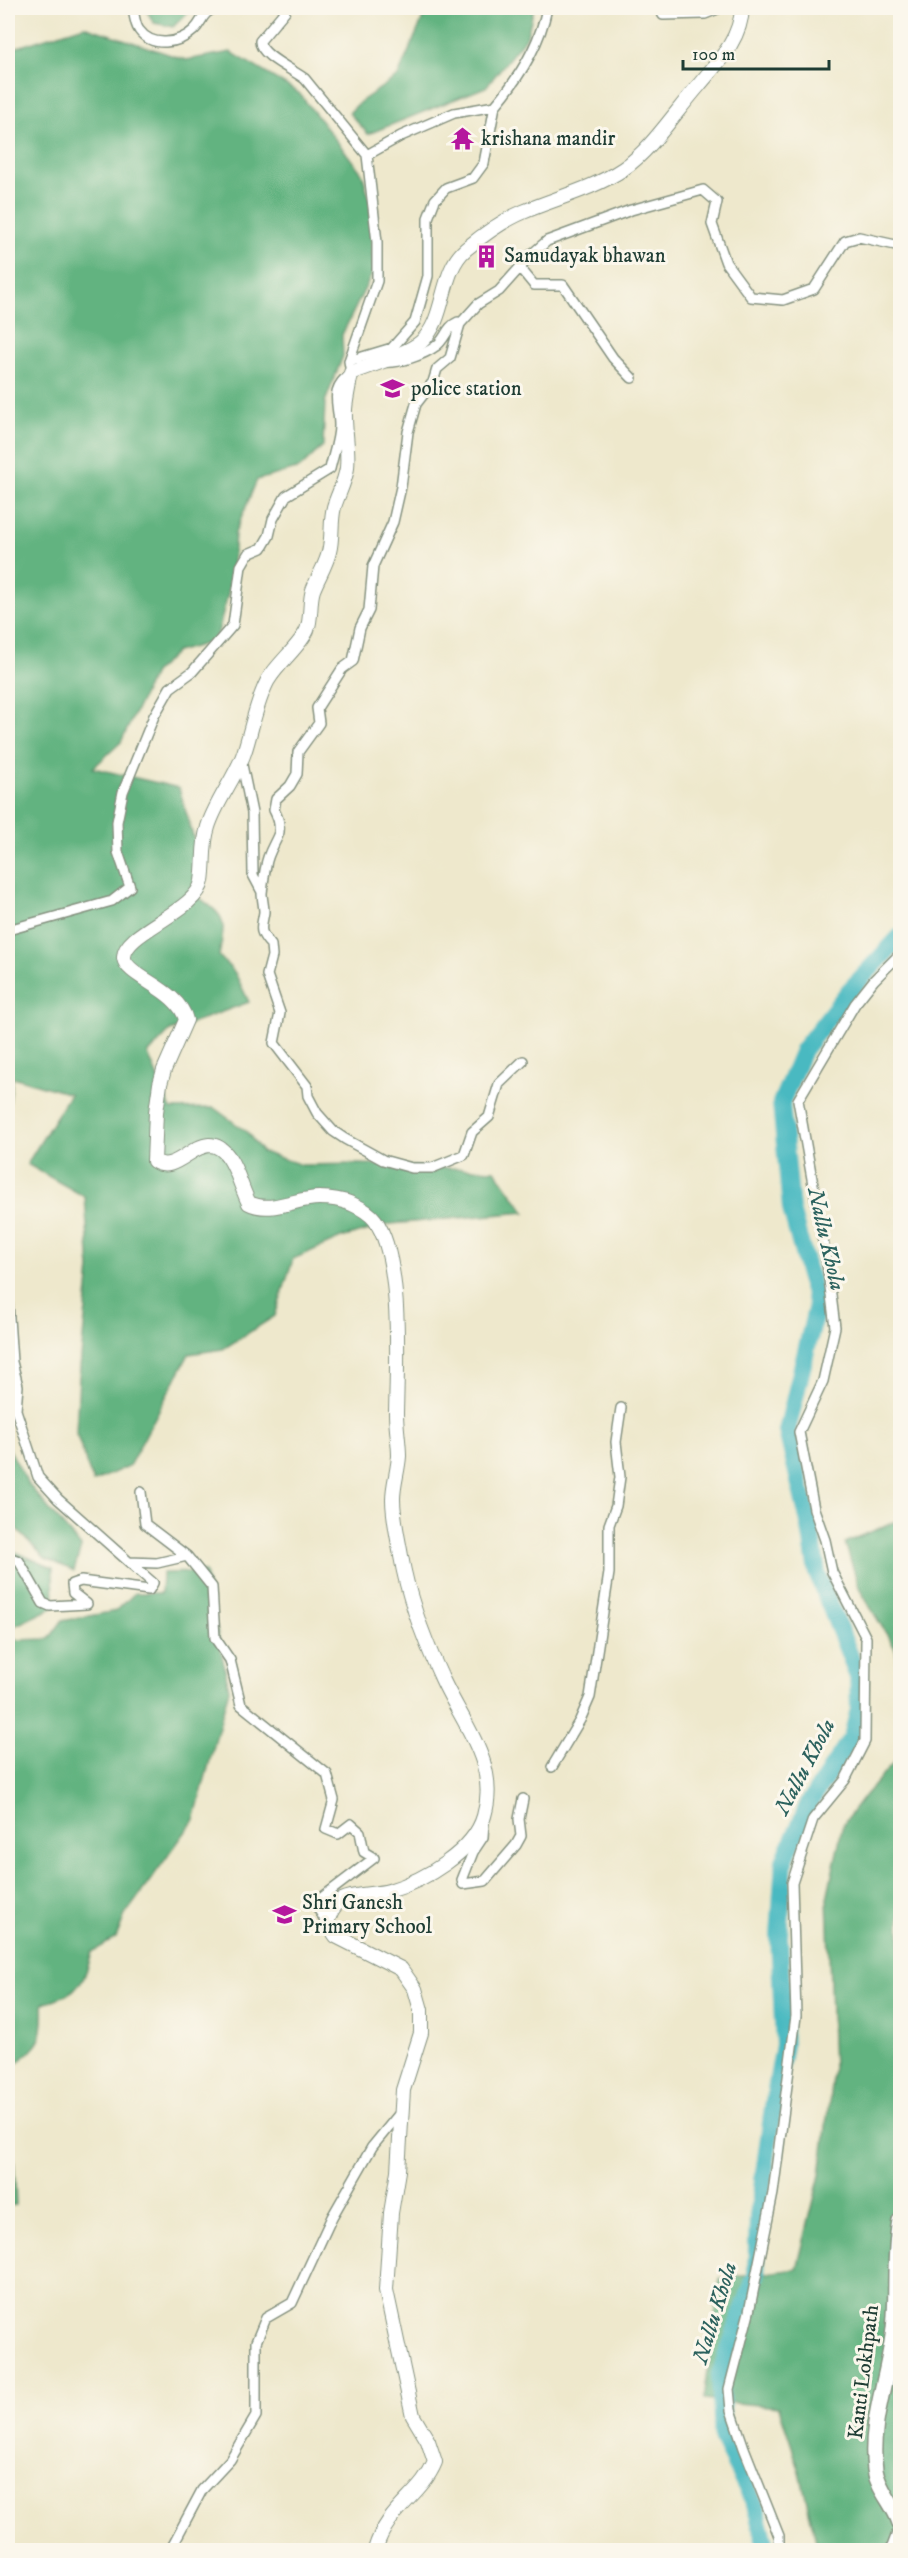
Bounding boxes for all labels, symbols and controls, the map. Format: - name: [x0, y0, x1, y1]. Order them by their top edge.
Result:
- scale bar: [683, 33, 828, 71]
- text: 100 m: [692, 44, 735, 66]
- temple icon: krishana mandir: [450, 126, 476, 152]
- place label: krishana mandir: [481, 126, 615, 152]
- building icon: Samudayak bhawan: [473, 243, 499, 269]
- place label: Samudayak bhawan: [504, 243, 666, 269]
- school or university icon: police station: [380, 376, 406, 402]
- place label: police station: [410, 376, 522, 402]
- water label: Nallu Khola: [801, 1183, 851, 1293]
- water label: Nallu Khola: [768, 1714, 841, 1821]
- place label: Shri Ganesh Primary School: [302, 1890, 433, 1940]
- school or university icon: Shri Ganesh Primary School: [271, 1902, 297, 1928]
- water label: Nallu Khola: [686, 2259, 743, 2369]
- street label: Kanti Lokhpath: [843, 2303, 885, 2441]

